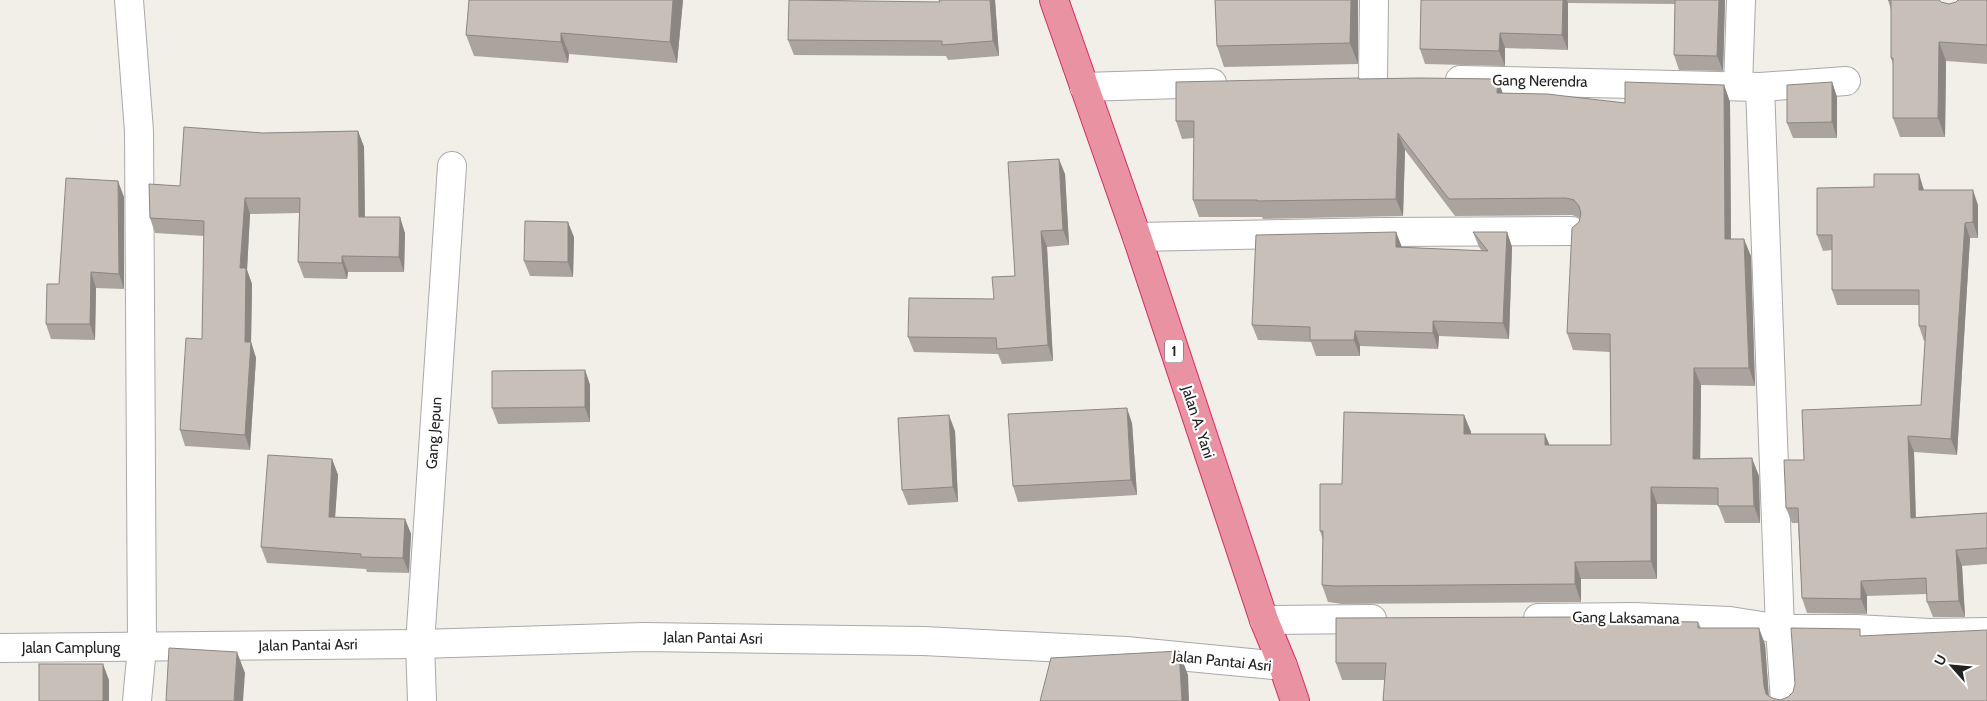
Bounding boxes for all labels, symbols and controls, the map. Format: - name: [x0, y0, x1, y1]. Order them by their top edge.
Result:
- street label: Gang Nerendra: [1492, 71, 1589, 91]
- road number: 1: [1165, 340, 1183, 362]
- street label: Jalan A. Yani: [1177, 382, 1218, 461]
- street label: Gang Jepun: [422, 396, 446, 470]
- street label: Gang Laksamana: [1572, 608, 1681, 628]
- street label: Jalan Pantai Asri: [662, 628, 763, 648]
- street label: Jalan Pantai Asri: [257, 635, 358, 655]
- street label: Jalan Camplung: [21, 639, 121, 657]
- north arrow: [1927, 641, 1977, 691]
- street label: Jalan Pantai Asri: [1171, 647, 1272, 675]
- text: U: [1930, 652, 1951, 669]

